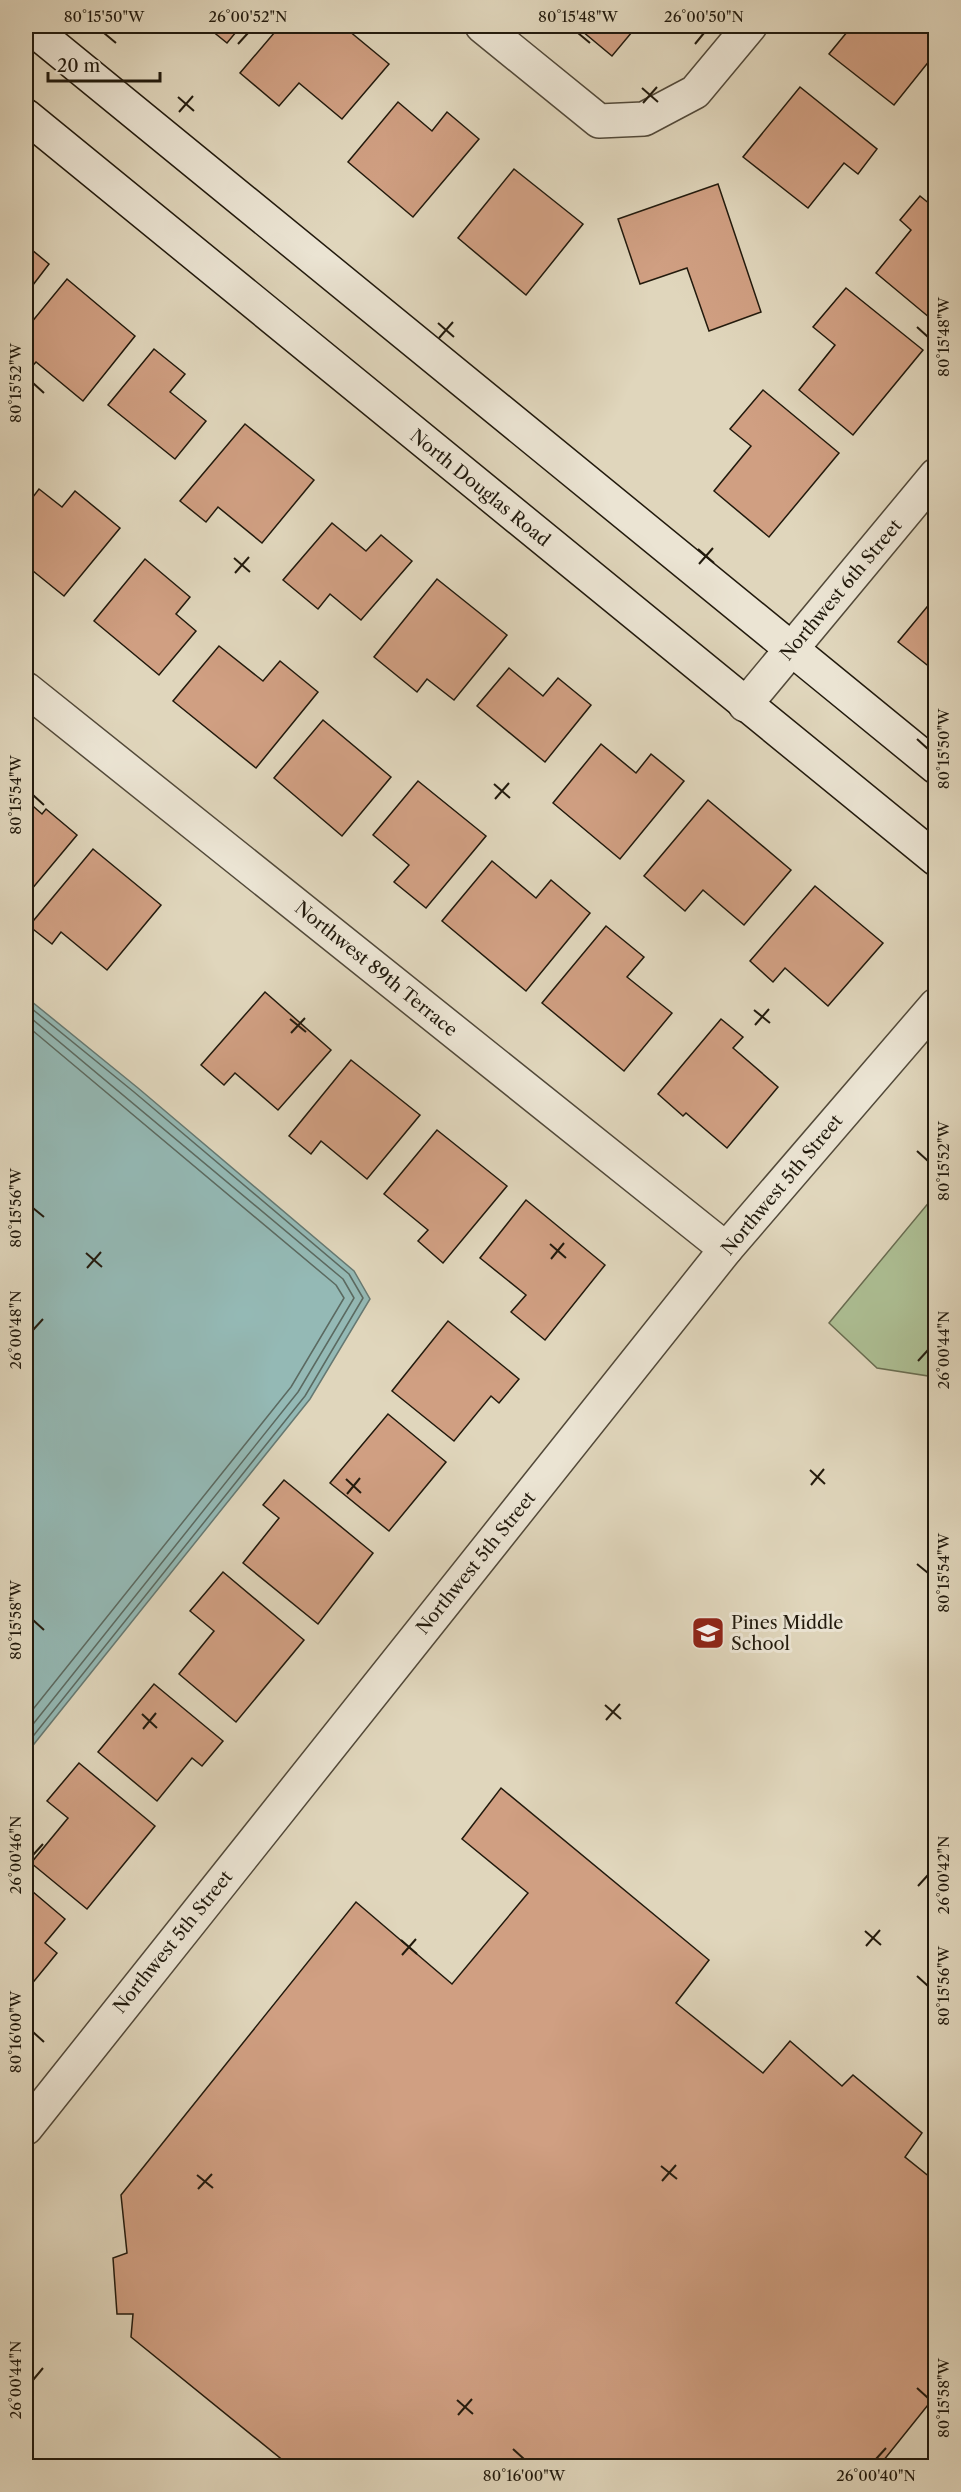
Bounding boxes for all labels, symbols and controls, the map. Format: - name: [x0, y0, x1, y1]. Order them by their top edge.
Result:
- text: 80°15'50"W: [64, 7, 145, 26]
- text: 26°00'52"N: [208, 7, 288, 26]
- text: 80°15'48"W: [538, 7, 618, 26]
- text: 26°00'50"N: [664, 7, 744, 26]
- scale bar: [48, 45, 160, 83]
- text: 20 m: [57, 55, 101, 77]
- text: 80°15'48"W: [934, 297, 953, 377]
- text: 80°15'52"W: [6, 343, 25, 423]
- street label: North Douglas Road: [406, 425, 554, 551]
- street label: Northwest 6th Street: [776, 514, 907, 665]
- text: 80°15'50"W: [934, 708, 953, 789]
- text: 80°15'54"W: [6, 755, 25, 835]
- street label: Northwest 89th Terrace: [290, 897, 462, 1041]
- street label: Northwest 5th Street: [717, 1110, 848, 1260]
- text: 80°15'52"W: [934, 1121, 953, 1201]
- text: 80°15'56"W: [6, 1168, 25, 1248]
- text: 26°00'48"N: [6, 1290, 25, 1370]
- text: 26°00'44"N: [934, 1311, 953, 1389]
- street label: Northwest 5th Street: [412, 1487, 541, 1639]
- text: 80°15'54"W: [934, 1533, 953, 1613]
- text: 80°15'58"W: [6, 1579, 25, 1660]
- place label: Pines Middle School: [731, 1612, 843, 1655]
- school or university icon: Pines Middle School: [690, 1615, 726, 1651]
- text: 26°00'46"N: [6, 1816, 25, 1894]
- text: 26°00'42"N: [934, 1836, 953, 1914]
- street label: Northwest 5th Street: [109, 1866, 238, 2018]
- text: 80°15'56"W: [934, 1946, 953, 2026]
- text: 80°16'00"W: [6, 1990, 25, 2073]
- text: 26°00'44"N: [6, 2341, 25, 2419]
- text: 80°15'58"W: [934, 2357, 953, 2438]
- text: 80°16'00"W: [483, 2466, 566, 2485]
- text: 26°00'40"N: [836, 2466, 916, 2485]

